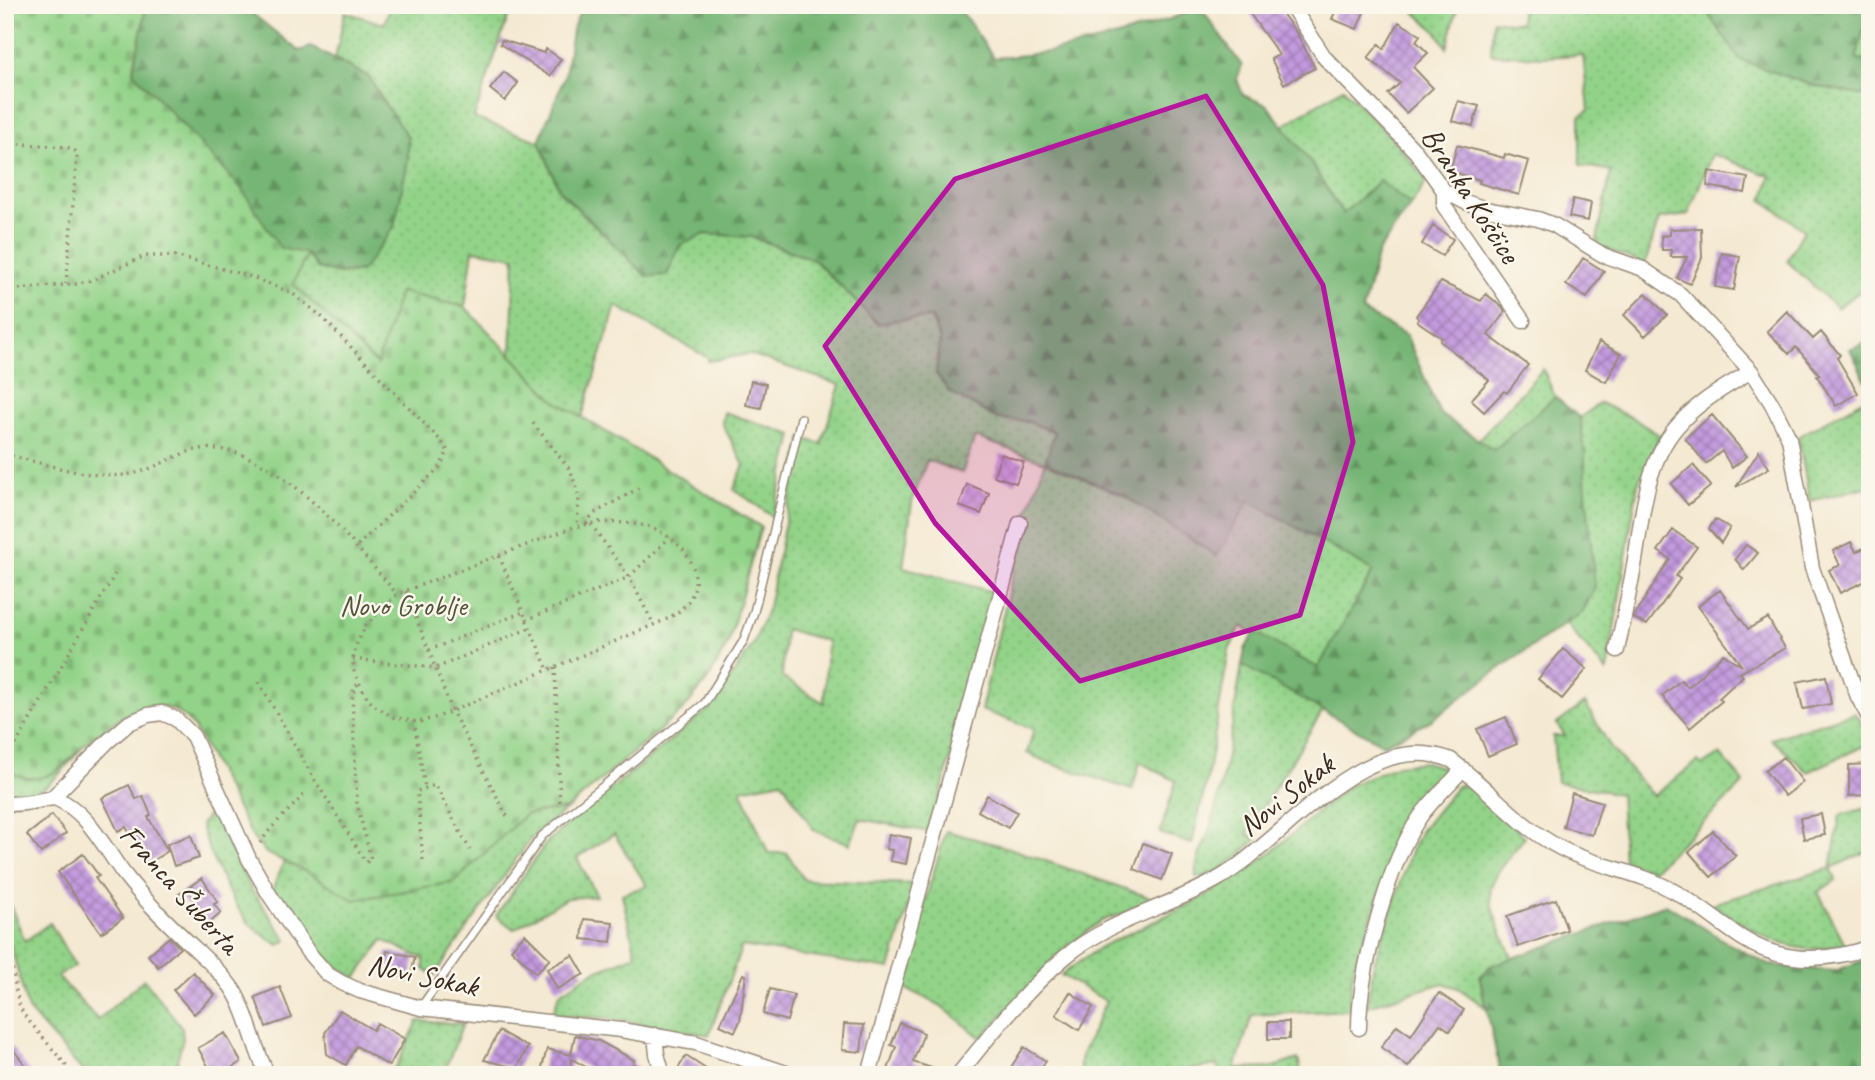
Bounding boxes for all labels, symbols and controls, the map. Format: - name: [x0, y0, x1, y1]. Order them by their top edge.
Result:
- street label: Branka Koščice: [1413, 120, 1530, 272]
- park label: Novo Groblje: [340, 586, 469, 624]
- street label: Novi Sokak: [1230, 744, 1343, 844]
- street label: Franca Šuberta: [112, 816, 250, 964]
- street label: Novi Sokak: [364, 945, 484, 1006]

